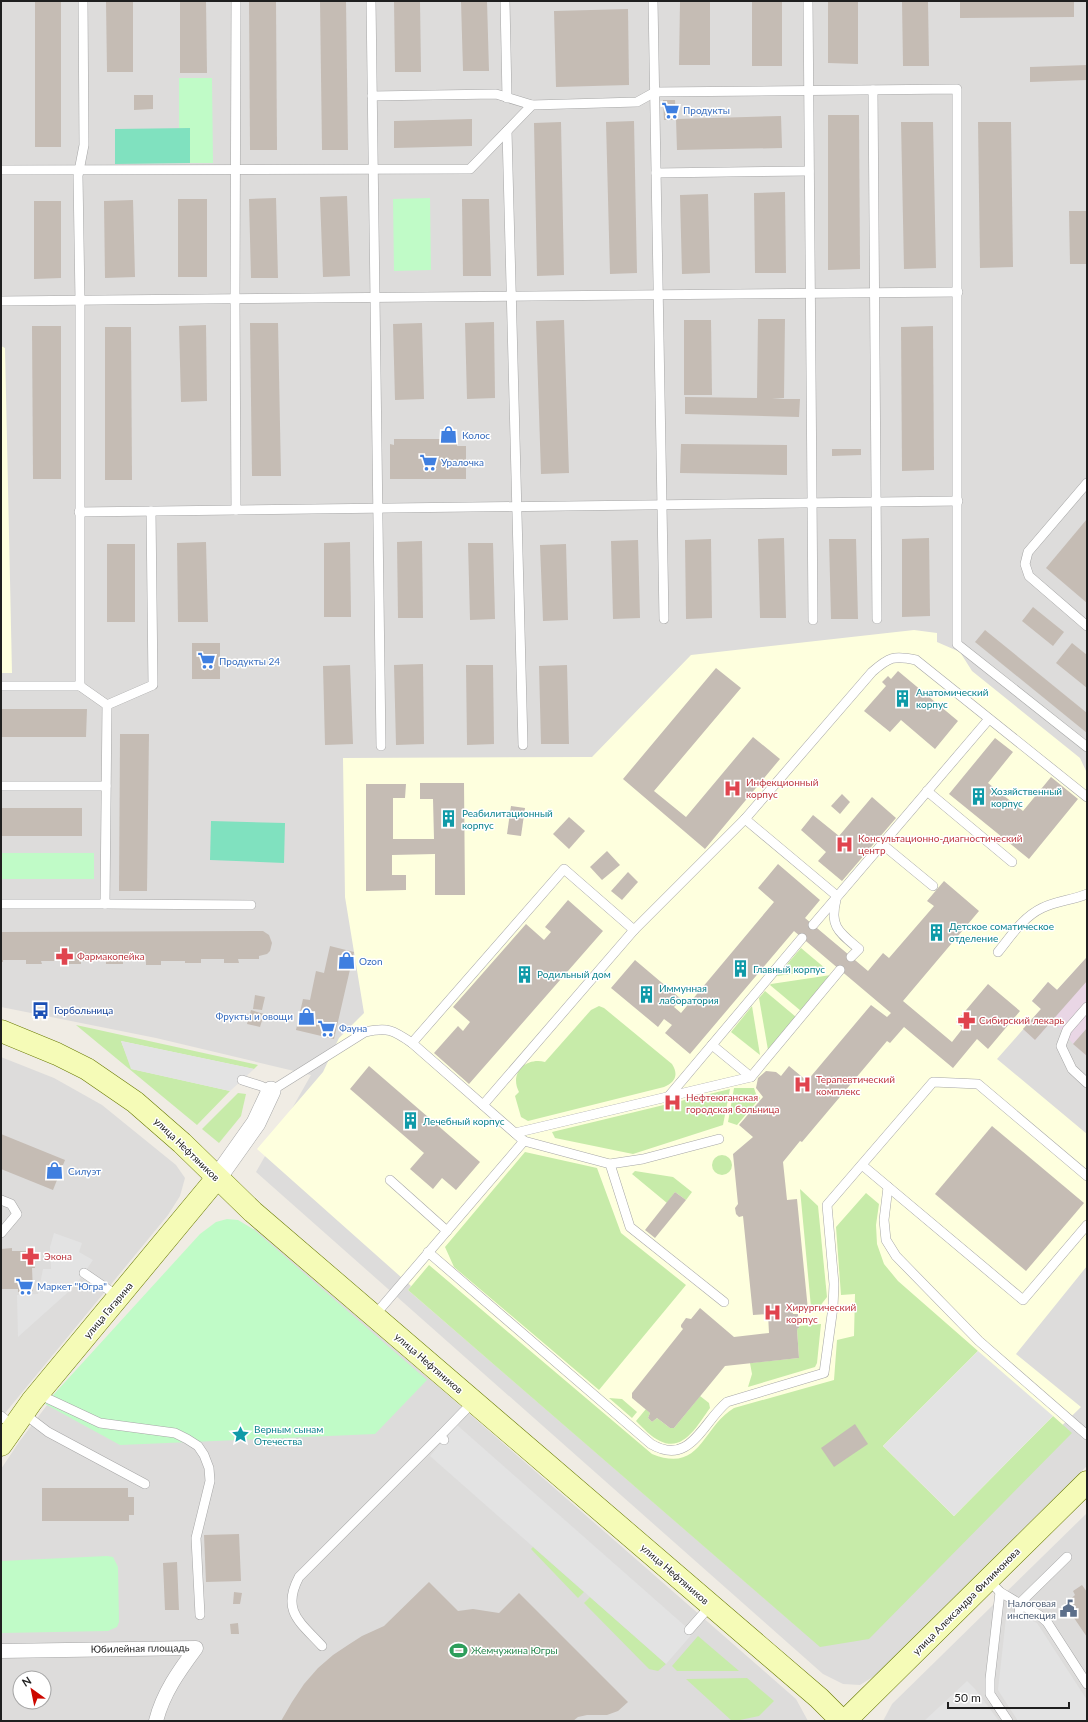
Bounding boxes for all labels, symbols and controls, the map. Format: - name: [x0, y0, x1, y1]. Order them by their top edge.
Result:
- supermarket icon: Продукты: [660, 100, 680, 120]
- place label: Продукты: [683, 104, 730, 116]
- shop icon: Колос: [439, 425, 459, 445]
- place label: Колос: [462, 429, 490, 441]
- supermarket icon: Уралочка: [418, 452, 438, 472]
- place label: Уралочка: [441, 456, 484, 468]
- supermarket icon: Продукты 24: [196, 651, 216, 671]
- place label: Продукты 24: [219, 655, 280, 667]
- place label: Анатомический корпус: [916, 686, 989, 710]
- building icon: Анатомический корпус: [893, 688, 913, 708]
- place label: Инфекционный корпус: [746, 776, 819, 800]
- hospital icon: Инфекционный корпус: [723, 778, 743, 798]
- place label: Хозяйственный корпус: [991, 785, 1062, 809]
- building icon: Хозяйственный корпус: [968, 787, 988, 807]
- place label: Реабилитационный корпус: [462, 807, 553, 831]
- building icon: Реабилитационный корпус: [439, 809, 459, 829]
- place label: Консультационно-диагностический центр: [858, 832, 1023, 856]
- hospital icon: Консультационно-диагностический центр: [835, 834, 855, 854]
- place label: Детское соматическое отделение: [949, 920, 1054, 944]
- building icon: Детское соматическое отделение: [926, 922, 946, 942]
- pharmacy icon: Фармакопейка: [54, 946, 74, 966]
- place label: Фармакопейка: [77, 950, 145, 962]
- shop icon: Ozon: [336, 951, 356, 971]
- place label: Ozon: [359, 955, 383, 967]
- building icon: Главный корпус: [730, 959, 750, 979]
- place label: Главный корпус: [753, 963, 825, 975]
- building icon: Родильный дом: [514, 964, 534, 984]
- place label: Родильный дом: [537, 968, 611, 980]
- place label: Иммунная лаборатория: [659, 982, 719, 1006]
- building icon: Иммунная лаборатория: [636, 984, 656, 1004]
- bus stop icon: Горбольница: [31, 1000, 51, 1020]
- place label: Горбольница: [54, 1004, 113, 1016]
- shop icon: Фрукты и овощи: [296, 1006, 316, 1026]
- place label: Фрукты и овощи: [216, 1010, 293, 1022]
- pharmacy icon: Сибирский лекарь: [956, 1010, 976, 1030]
- place label: Сибирский лекарь: [979, 1014, 1065, 1026]
- supermarket icon: Фауна: [316, 1018, 336, 1038]
- place label: Фауна: [339, 1022, 367, 1034]
- place label: Терапевтический комплекс: [816, 1073, 895, 1097]
- hospital icon: Терапевтический комплекс: [793, 1075, 813, 1095]
- place label: Нефтеюганская городская больница: [686, 1091, 780, 1115]
- hospital icon: Нефтеюганская городская больница: [663, 1093, 683, 1113]
- building icon: Лечебный корпус: [400, 1111, 420, 1131]
- street label: улица Нефтяников: [152, 1115, 222, 1183]
- place label: Лечебный корпус: [422, 1115, 505, 1127]
- shop icon: Силуэт: [45, 1161, 65, 1181]
- place label: Силуэт: [68, 1165, 101, 1177]
- pharmacy icon: Экона: [21, 1246, 41, 1266]
- place label: Экона: [44, 1250, 72, 1262]
- supermarket icon: Маркет "Югра": [14, 1276, 34, 1296]
- street label: улица Гагарина: [81, 1279, 135, 1341]
- place label: Маркет "Югра": [37, 1280, 107, 1292]
- place label: Хирургический корпус: [786, 1301, 856, 1325]
- hospital icon: Хирургический корпус: [763, 1303, 783, 1323]
- street label: улица Нефтяников: [393, 1330, 465, 1396]
- place label: Верным сынам Отечества: [254, 1423, 323, 1447]
- place icon: Верным сынам Отечества: [231, 1425, 251, 1445]
- street label: улица Нефтяников: [639, 1541, 711, 1607]
- street label: улица Александра Филимонова: [910, 1545, 1022, 1657]
- place label: Налоговая инспекция: [1007, 1597, 1056, 1621]
- public building icon: Налоговая инспекция: [1059, 1599, 1079, 1619]
- sports icon: Жемчужина Югры: [448, 1640, 468, 1660]
- street label: Юбилейная площадь: [91, 1641, 190, 1655]
- place label: Жемчужина Югры: [471, 1644, 558, 1656]
- north arrow: [12, 1670, 52, 1710]
- text: N: [19, 1673, 33, 1689]
- scale bar: [948, 1684, 1069, 1710]
- text: 50 m: [954, 1690, 981, 1705]

